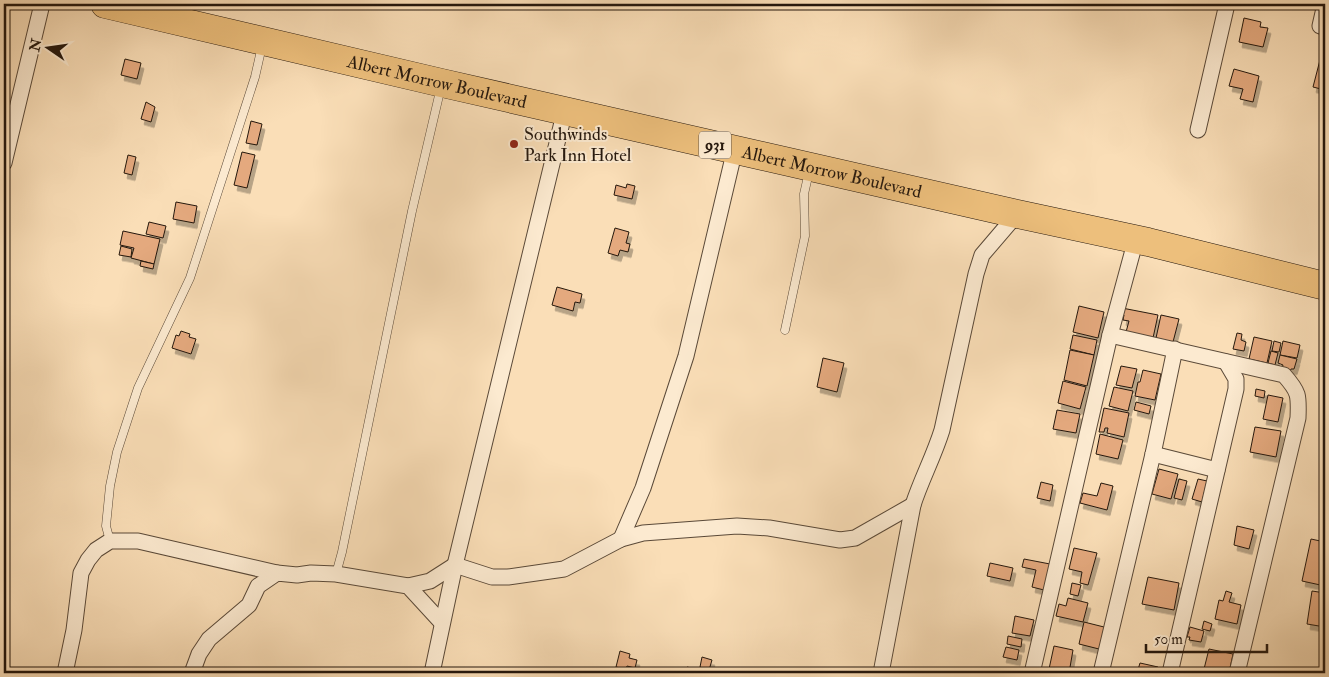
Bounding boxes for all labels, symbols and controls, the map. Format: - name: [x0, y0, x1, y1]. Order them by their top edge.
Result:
- north arrow: [22, 22, 72, 72]
- text: N: [26, 37, 46, 54]
- street label: Albert Morrow Boulevard: [344, 49, 529, 114]
- place label: Southwinds Park Inn Hotel: [524, 123, 632, 167]
- road number: 931: [699, 132, 731, 158]
- marker: Southwinds Park Inn Hotel: [508, 138, 520, 150]
- street label: Albert Morrow Boulevard: [739, 140, 924, 203]
- scale bar: [1146, 622, 1268, 654]
- text: 50 m: [1154, 630, 1183, 649]

